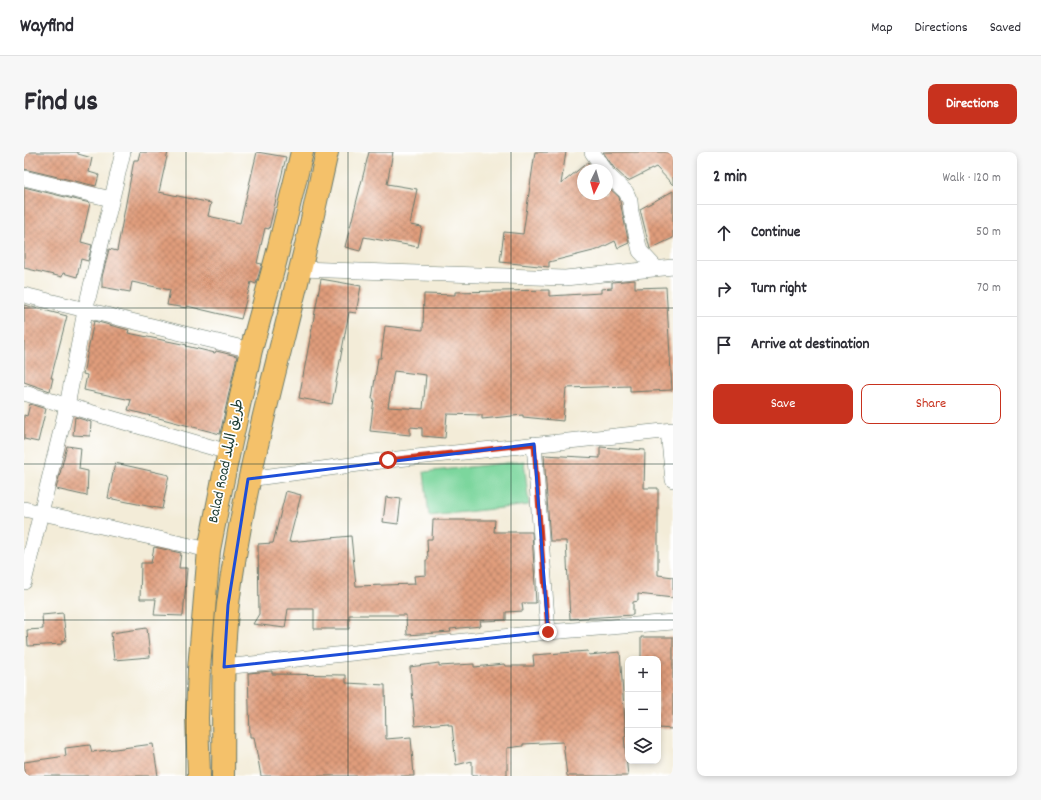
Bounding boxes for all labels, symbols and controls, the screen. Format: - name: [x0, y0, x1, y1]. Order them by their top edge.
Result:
- text: Wayfind: [20, 14, 74, 41]
- text: Map: [871, 18, 893, 38]
- text: Directions: [915, 18, 968, 38]
- text: Saved: [990, 18, 1021, 38]
- text: Find us: [24, 84, 98, 124]
- button: Directions: [928, 84, 1017, 124]
- north arrow: [577, 164, 613, 200]
- text: 2 min: [713, 166, 747, 190]
- text: Walk · 120 m: [943, 169, 1001, 188]
- icon: ahead: [713, 222, 735, 244]
- text: Continue: [751, 222, 800, 244]
- text: 50 m: [976, 223, 1001, 242]
- icon: right: [713, 278, 735, 300]
- text: Turn right: [751, 278, 807, 300]
- text: 70 m: [977, 279, 1001, 298]
- icon: arrive: [713, 334, 735, 356]
- text: Arrive at destination: [751, 334, 869, 356]
- button: Save: [713, 384, 853, 424]
- button: Share: [861, 384, 1001, 424]
- street label: Balad Road طريق البلد: [203, 397, 251, 525]
- route start: [379, 451, 397, 469]
- route end: [539, 623, 557, 641]
- map controls: [625, 656, 661, 764]
- button: +: [625, 656, 661, 692]
- button: −: [625, 692, 661, 728]
- button: layers: [625, 728, 661, 764]

